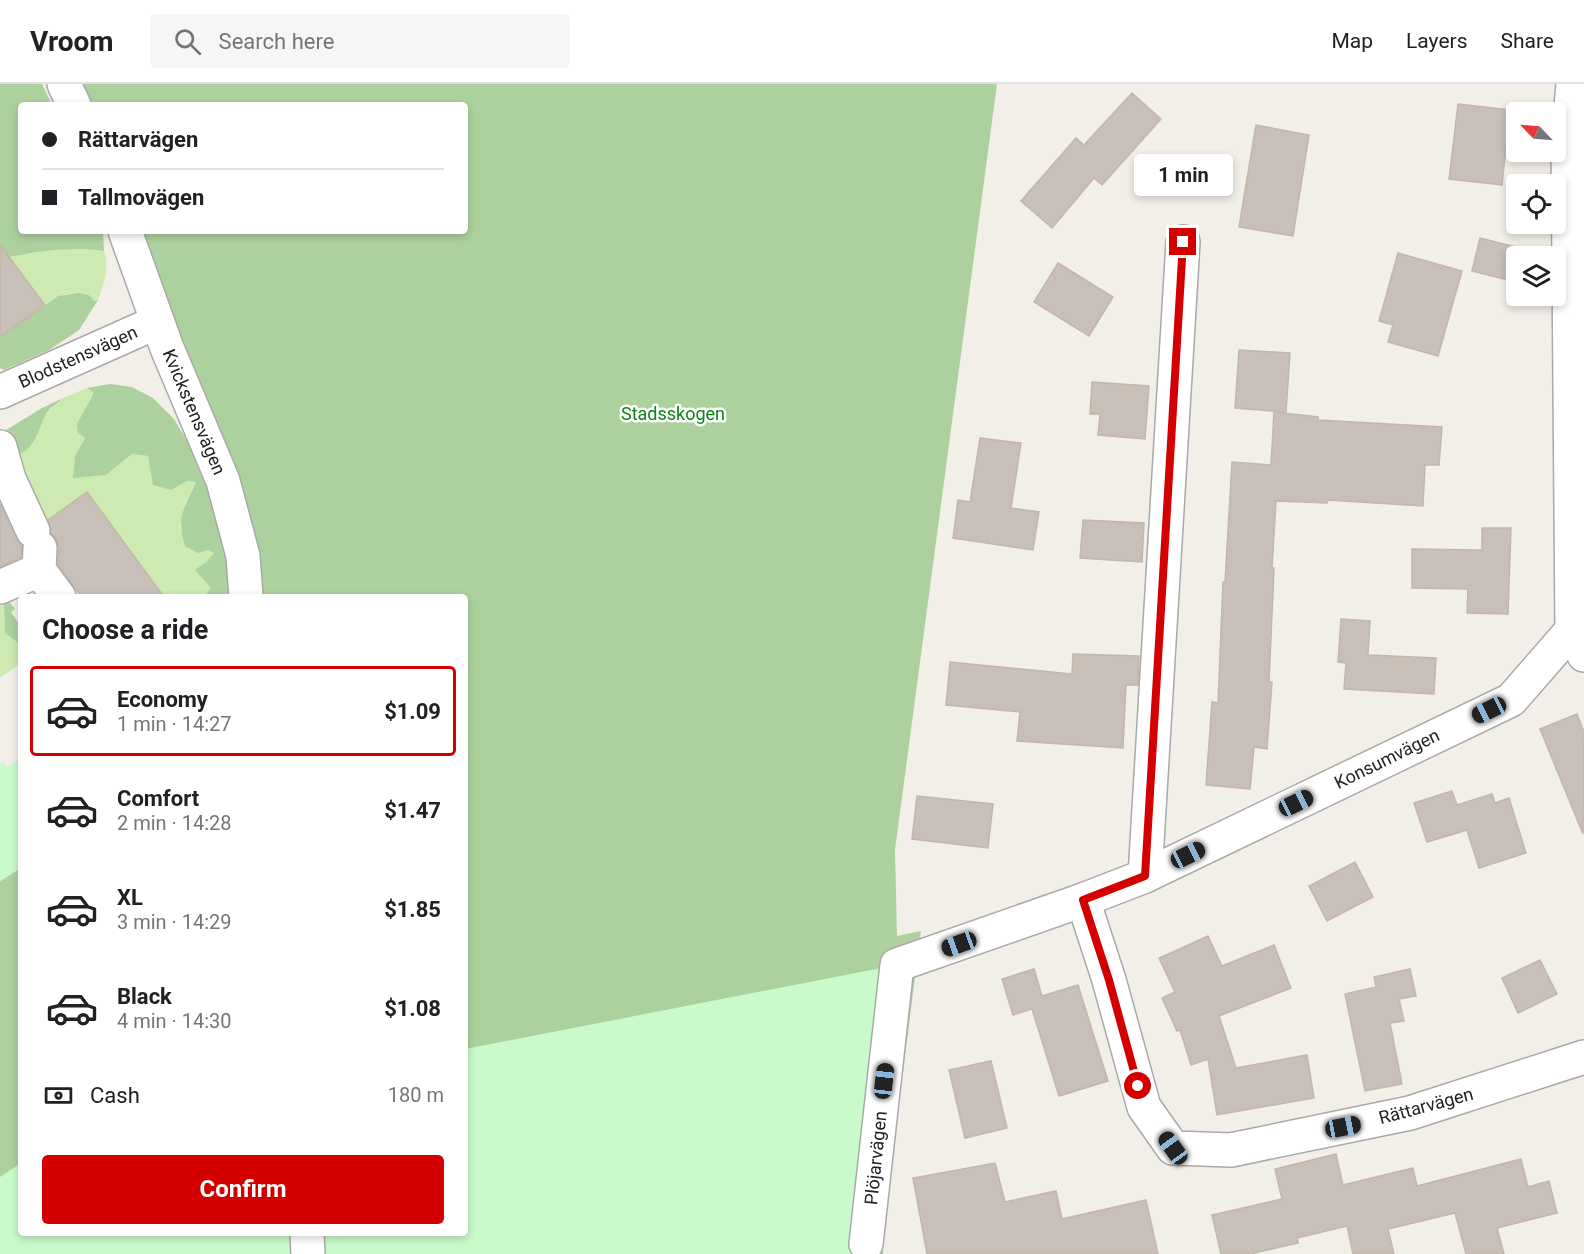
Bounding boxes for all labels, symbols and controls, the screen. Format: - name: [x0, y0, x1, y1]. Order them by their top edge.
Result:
- search box: [150, 14, 570, 68]
- text: Vroom: [30, 25, 114, 58]
- icon: search: [171, 25, 204, 58]
- text: Search here: [219, 29, 334, 54]
- text: Map: [1331, 29, 1373, 53]
- text: Layers: [1406, 29, 1467, 53]
- text: Share: [1500, 29, 1554, 53]
- north arrow: [1506, 102, 1566, 162]
- map controls: [1506, 102, 1566, 306]
- text: Rättarvägen: [78, 127, 198, 152]
- callout: 1 min: [1134, 155, 1232, 197]
- text: 1 min: [1158, 163, 1209, 187]
- button: locate: [1506, 174, 1566, 234]
- text: Tallmovägen: [78, 185, 204, 210]
- route end: [1169, 228, 1196, 255]
- button: layers: [1506, 246, 1566, 306]
- street label: Blodstensvägen: [15, 321, 141, 392]
- street label: Kvickstensvägen: [159, 346, 230, 478]
- park label: Stadsskogen: [621, 403, 725, 424]
- text: Choose a ride: [42, 614, 208, 646]
- icon: car: [45, 684, 99, 738]
- text: Economy: [117, 687, 208, 712]
- car: [1469, 694, 1509, 726]
- text: $1.09: [384, 699, 441, 724]
- text: 1 min · 14:27: [117, 712, 232, 736]
- street label: Konsumvägen: [1331, 724, 1443, 793]
- icon: car: [45, 783, 99, 837]
- text: Comfort: [117, 786, 199, 811]
- car: [1276, 787, 1316, 819]
- text: $1.47: [384, 798, 441, 823]
- text: 2 min · 14:28: [117, 811, 232, 835]
- car: [1168, 839, 1208, 871]
- icon: car: [45, 882, 99, 936]
- text: XL: [117, 885, 143, 910]
- text: $1.85: [384, 897, 441, 922]
- text: 3 min · 14:29: [117, 910, 232, 934]
- car: [939, 929, 979, 959]
- icon: car: [45, 981, 99, 1035]
- text: Black: [117, 984, 172, 1009]
- text: $1.08: [384, 996, 441, 1021]
- text: 4 min · 14:30: [117, 1009, 232, 1033]
- car: [873, 1062, 895, 1100]
- route start: [1124, 1072, 1151, 1099]
- icon: cash: [42, 1079, 75, 1112]
- text: Cash: [90, 1083, 140, 1108]
- text: 180 m: [388, 1083, 444, 1107]
- street label: Rättarvägen: [1376, 1083, 1475, 1128]
- street label: Plöjarvägen: [860, 1110, 891, 1206]
- car: [1324, 1115, 1362, 1139]
- car: [1155, 1128, 1191, 1168]
- button: Confirm: [42, 1155, 444, 1224]

